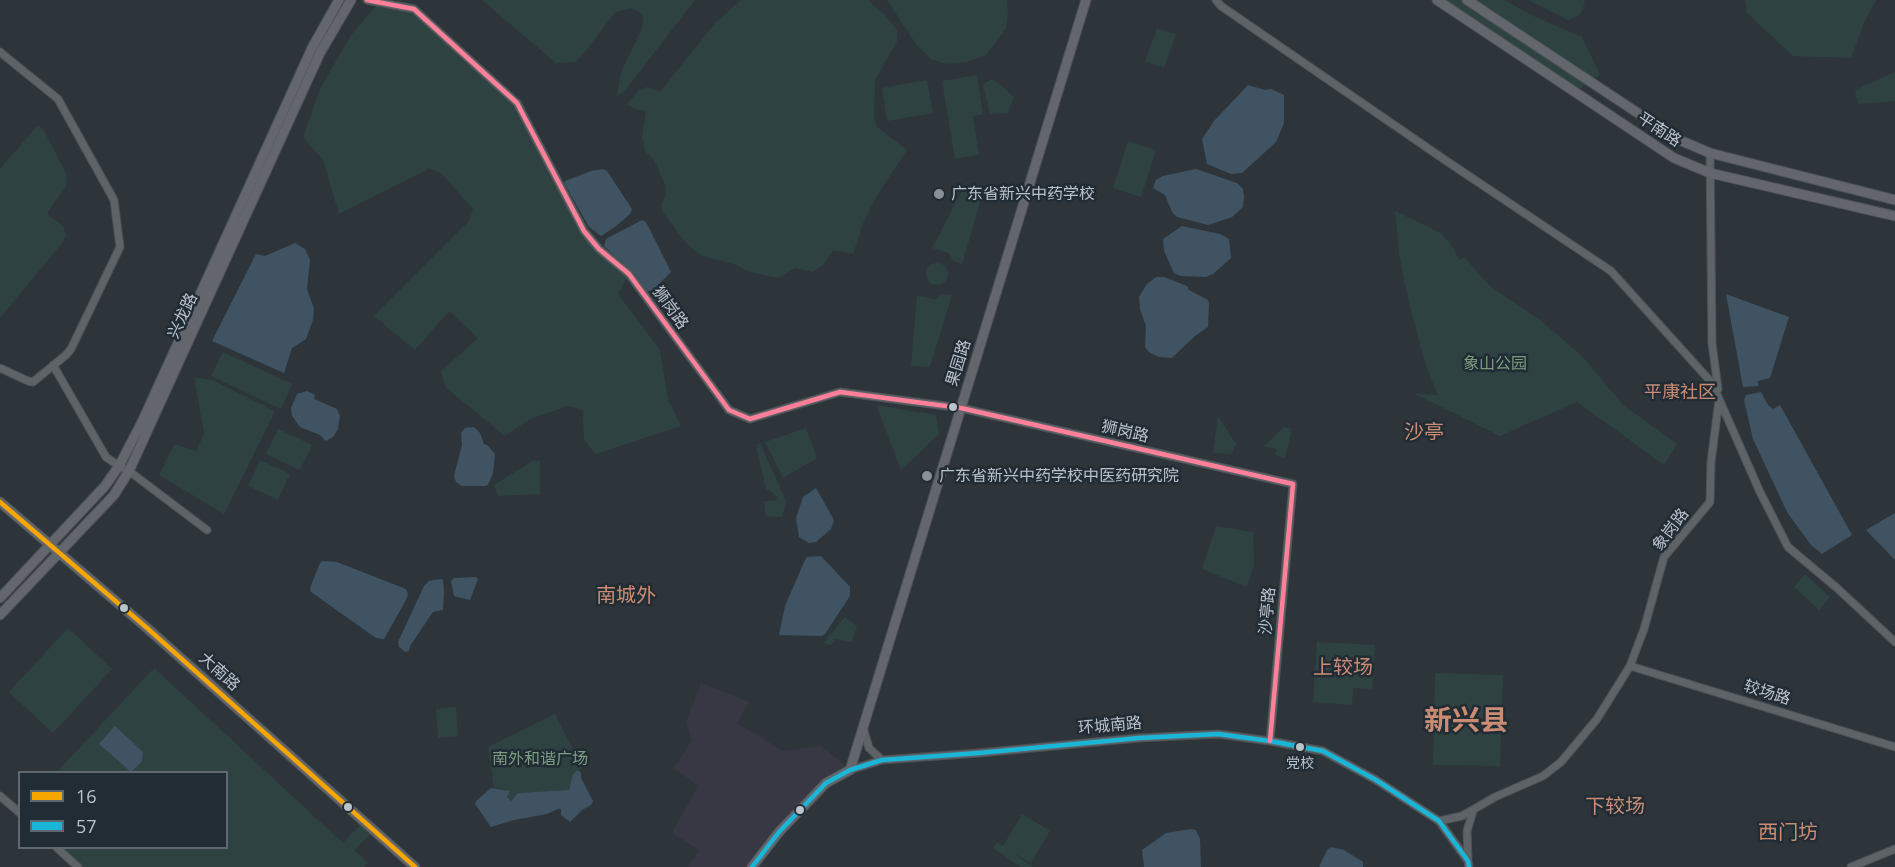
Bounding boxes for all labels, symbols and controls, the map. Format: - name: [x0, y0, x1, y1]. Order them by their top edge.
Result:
- street label: 平南路: [1634, 109, 1684, 151]
- place label: 广东省新兴中药学校: [951, 184, 1095, 204]
- marker: 广东省新兴中药学校: [932, 187, 946, 201]
- street label: 狮岗路: [648, 283, 692, 333]
- street label: 兴龙路: [164, 290, 202, 342]
- street label: 果园路: [943, 337, 975, 389]
- park label: 象山公园: [1463, 354, 1527, 374]
- district label: 平康社区: [1644, 382, 1716, 404]
- unlabelled marker: [947, 401, 959, 413]
- street label: 狮岗路: [1099, 417, 1151, 447]
- district label: 沙亭: [1404, 421, 1444, 445]
- place label: 广东省新兴中药学校中医药研究院: [939, 466, 1179, 486]
- marker: 广东省新兴中药学校中医药研究院: [920, 469, 934, 483]
- street label: 象岗路: [1649, 505, 1693, 555]
- district label: 南城外: [596, 584, 656, 608]
- street label: 沙亭路: [1256, 586, 1280, 636]
- unlabelled marker: [118, 602, 130, 614]
- street label: 大南路: [195, 649, 243, 695]
- district label: 上较场: [1313, 656, 1373, 680]
- street label: 较场路: [1741, 677, 1793, 709]
- district label: 新兴县: [1424, 705, 1508, 739]
- street label: 环城南路: [1077, 714, 1143, 738]
- marker: 党校: [1294, 741, 1306, 753]
- park label: 南外和谐广场: [492, 749, 588, 769]
- place label: 党校: [1286, 756, 1314, 772]
- legend: [18, 771, 228, 849]
- text: 16: [76, 784, 97, 808]
- district label: 下较场: [1585, 795, 1645, 819]
- unlabelled marker: [342, 801, 354, 813]
- unlabelled marker: [794, 804, 806, 816]
- text: 57: [76, 814, 97, 838]
- district label: 西门坊: [1758, 821, 1818, 845]

